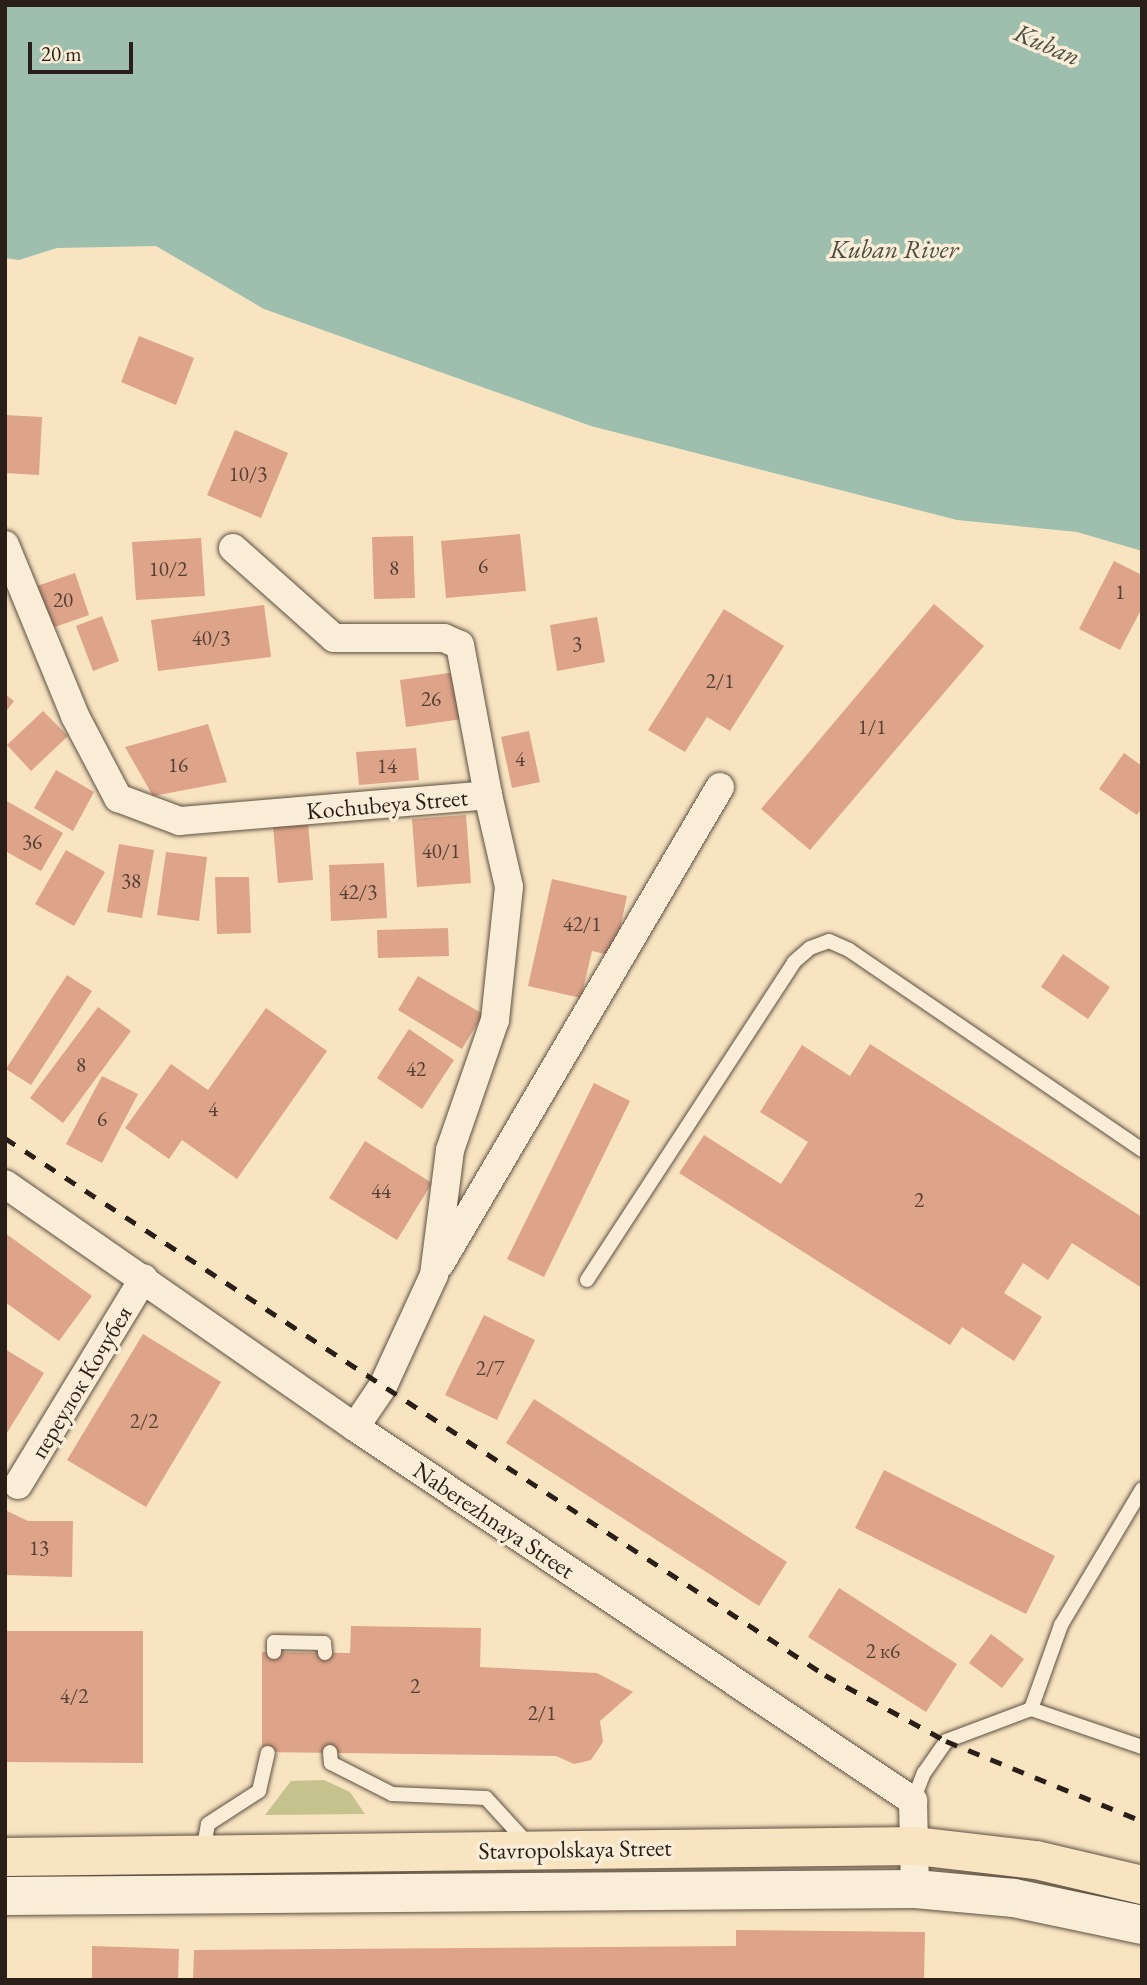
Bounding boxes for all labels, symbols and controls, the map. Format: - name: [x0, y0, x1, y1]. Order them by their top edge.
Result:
- water label: Kuban: [1009, 17, 1085, 73]
- scale bar: [32, 28, 136, 72]
- text: 20 m: [41, 40, 82, 67]
- water label: Kuban River: [830, 234, 958, 266]
- house number: 10/3: [229, 461, 267, 487]
- house number: 6: [478, 553, 488, 579]
- house number: 8: [389, 555, 399, 581]
- house number: 10/2: [149, 556, 187, 582]
- house number: 1: [1115, 579, 1125, 605]
- house number: 20: [53, 587, 73, 613]
- house number: 40/3: [192, 625, 230, 651]
- house number: 3: [572, 631, 582, 657]
- house number: 2/1: [706, 668, 734, 694]
- house number: 26: [421, 686, 441, 712]
- house number: 1/1: [858, 714, 886, 740]
- house number: 4: [515, 746, 525, 772]
- house number: 16: [168, 752, 188, 778]
- house number: 14: [377, 753, 397, 779]
- street label: Kochubeya Street: [305, 783, 469, 825]
- house number: 36: [22, 829, 42, 855]
- house number: 40/1: [422, 838, 460, 864]
- house number: 38: [121, 868, 141, 894]
- house number: 42/3: [339, 879, 377, 905]
- house number: 42/1: [563, 911, 601, 937]
- house number: 8: [76, 1052, 86, 1078]
- house number: 42: [406, 1056, 426, 1082]
- house number: 4: [208, 1096, 218, 1122]
- house number: 6: [97, 1106, 107, 1132]
- house number: 44: [371, 1178, 391, 1204]
- house number: 2: [914, 1187, 924, 1213]
- street label: переулок Кочубея: [24, 1301, 138, 1463]
- house number: 2/7: [476, 1355, 504, 1381]
- house number: 2/2: [130, 1408, 158, 1434]
- street label: Naberezhnaya Street: [408, 1455, 580, 1585]
- house number: 13: [29, 1535, 49, 1561]
- house number: 2 к6: [866, 1638, 900, 1664]
- house number: 2: [410, 1673, 420, 1699]
- house number: 4/2: [60, 1683, 88, 1709]
- house number: 2/1: [528, 1700, 556, 1726]
- street label: Stavropolskaya Street: [478, 1833, 672, 1865]

